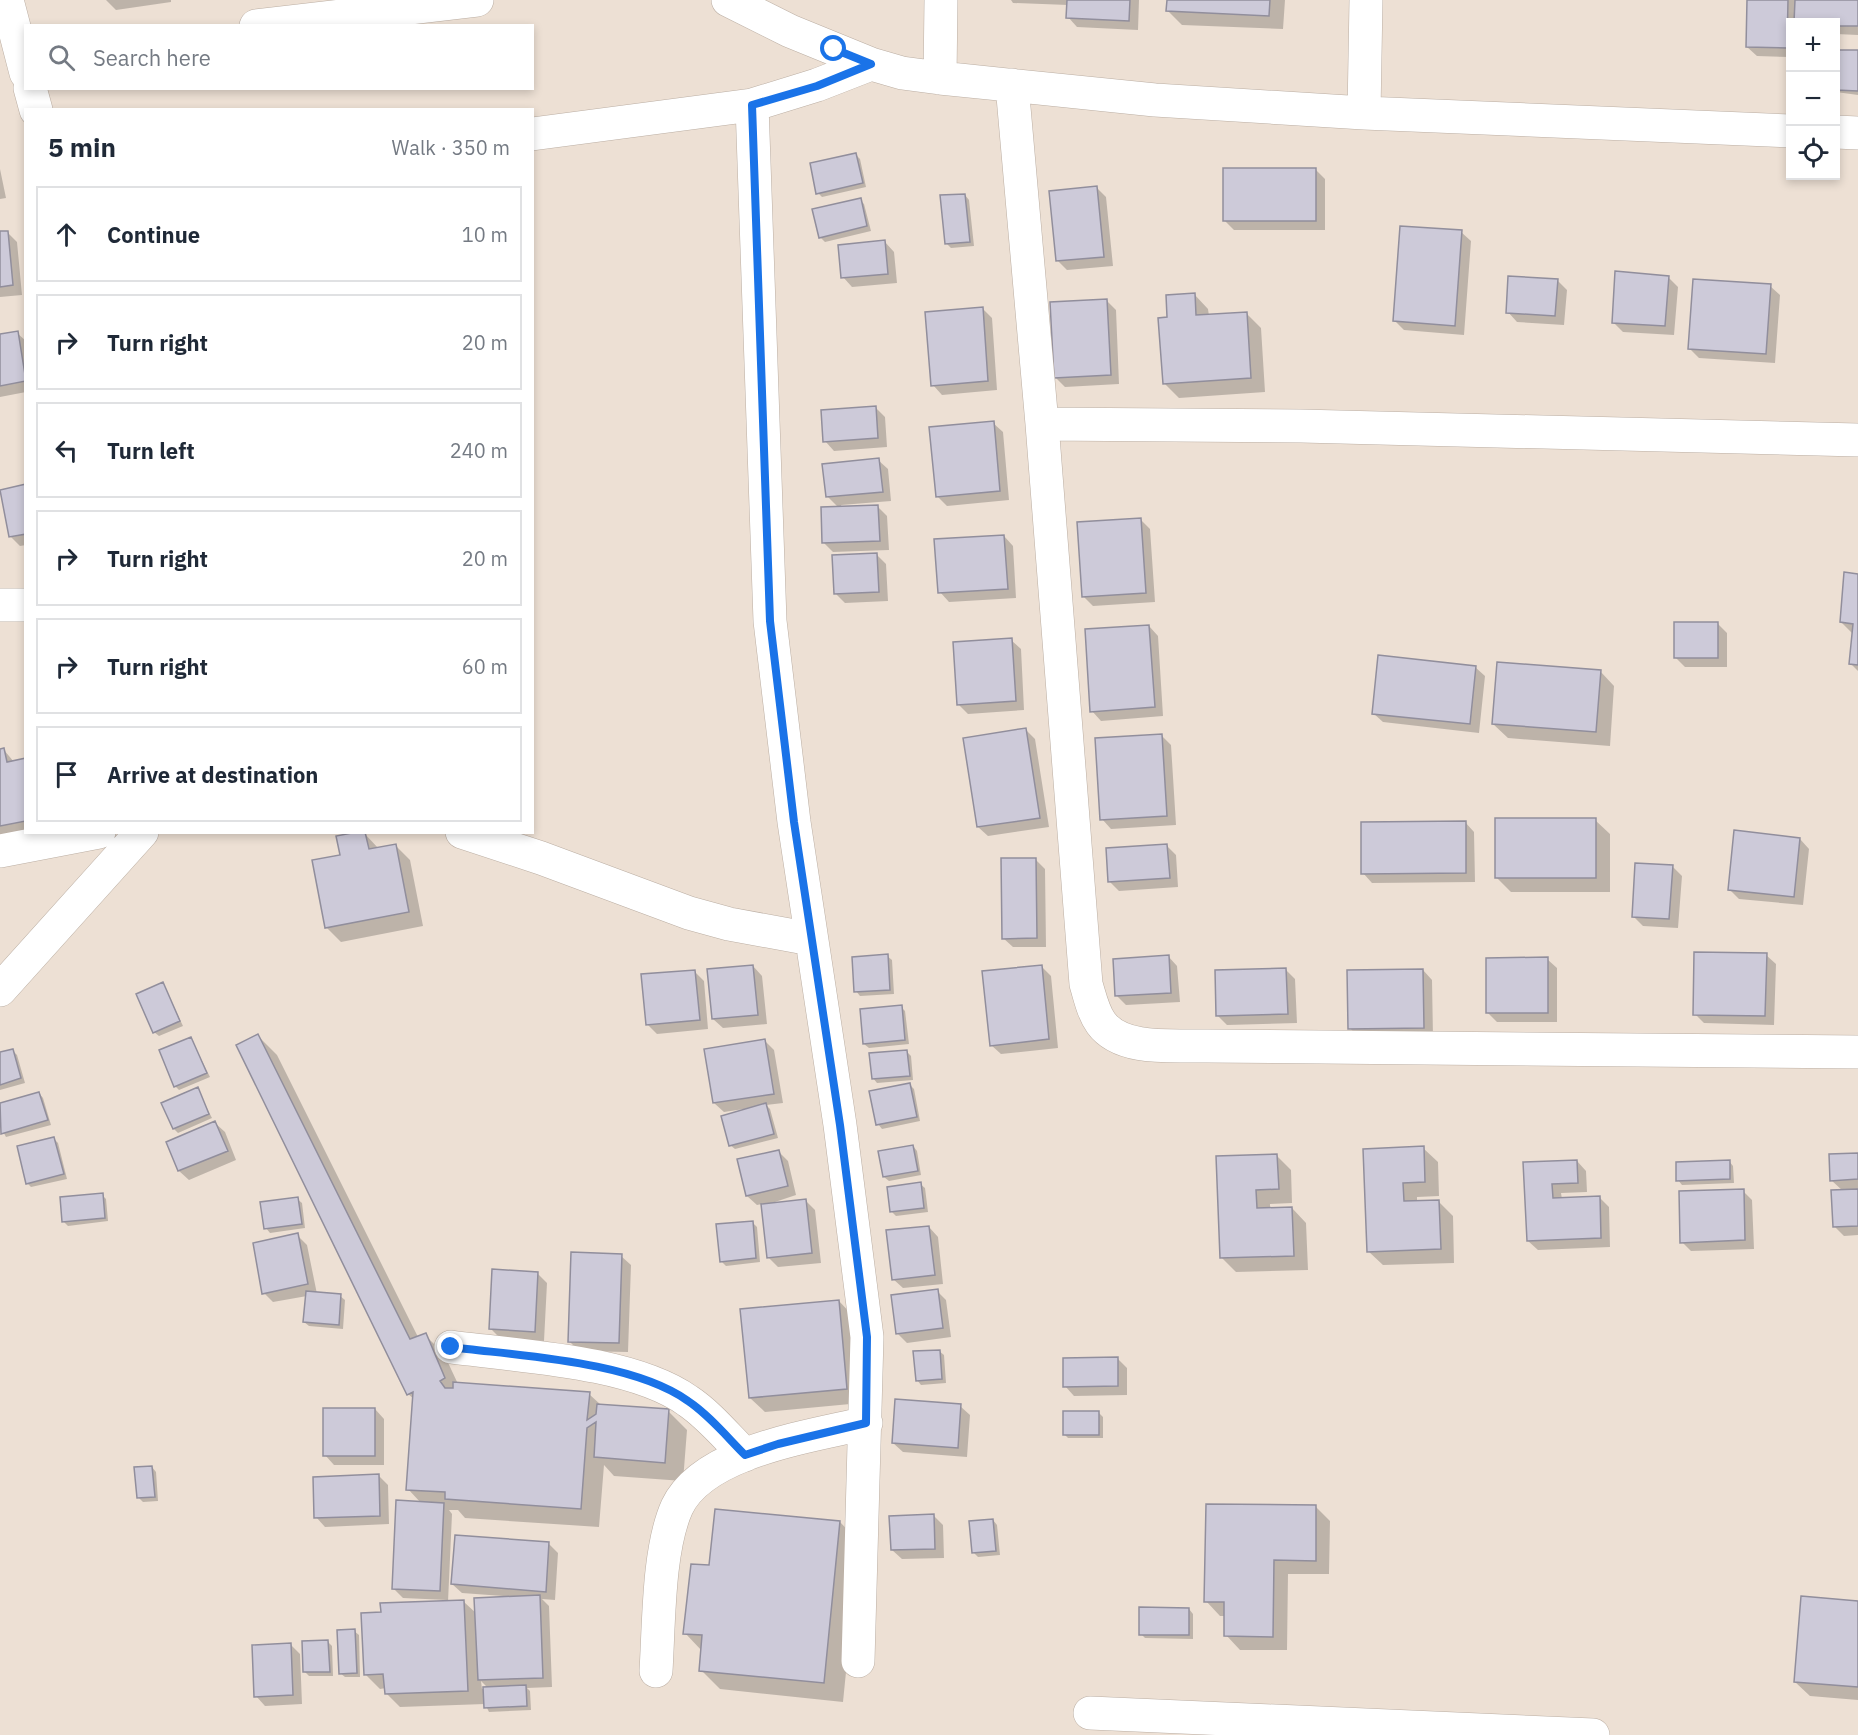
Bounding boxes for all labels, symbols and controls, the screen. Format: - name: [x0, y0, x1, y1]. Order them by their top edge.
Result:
- map controls: [1786, 18, 1840, 180]
- button: +: [1786, 18, 1840, 72]
- search box: [24, 24, 534, 90]
- route start: [820, 35, 846, 61]
- icon: search: [45, 41, 78, 74]
- text: Search here: [93, 43, 211, 72]
- button: −: [1786, 72, 1840, 126]
- button: locate: [1786, 126, 1840, 180]
- text: 5 min: [48, 130, 116, 164]
- text: Walk · 350 m: [392, 134, 510, 161]
- icon: ahead: [50, 218, 83, 251]
- text: Continue: [107, 220, 200, 249]
- text: 10 m: [462, 221, 508, 248]
- icon: right: [50, 326, 83, 359]
- text: Turn right: [107, 328, 208, 357]
- text: 20 m: [462, 329, 508, 356]
- icon: left: [50, 434, 83, 467]
- text: Turn left: [107, 436, 195, 465]
- text: 240 m: [450, 437, 508, 464]
- icon: right: [50, 542, 83, 575]
- text: Turn right: [107, 544, 208, 573]
- text: 20 m: [462, 545, 508, 572]
- icon: right: [50, 650, 83, 683]
- text: Turn right: [107, 652, 208, 681]
- text: 60 m: [462, 653, 508, 680]
- icon: arrive: [50, 758, 83, 791]
- text: Arrive at destination: [107, 760, 318, 789]
- route end: [437, 1333, 463, 1359]

